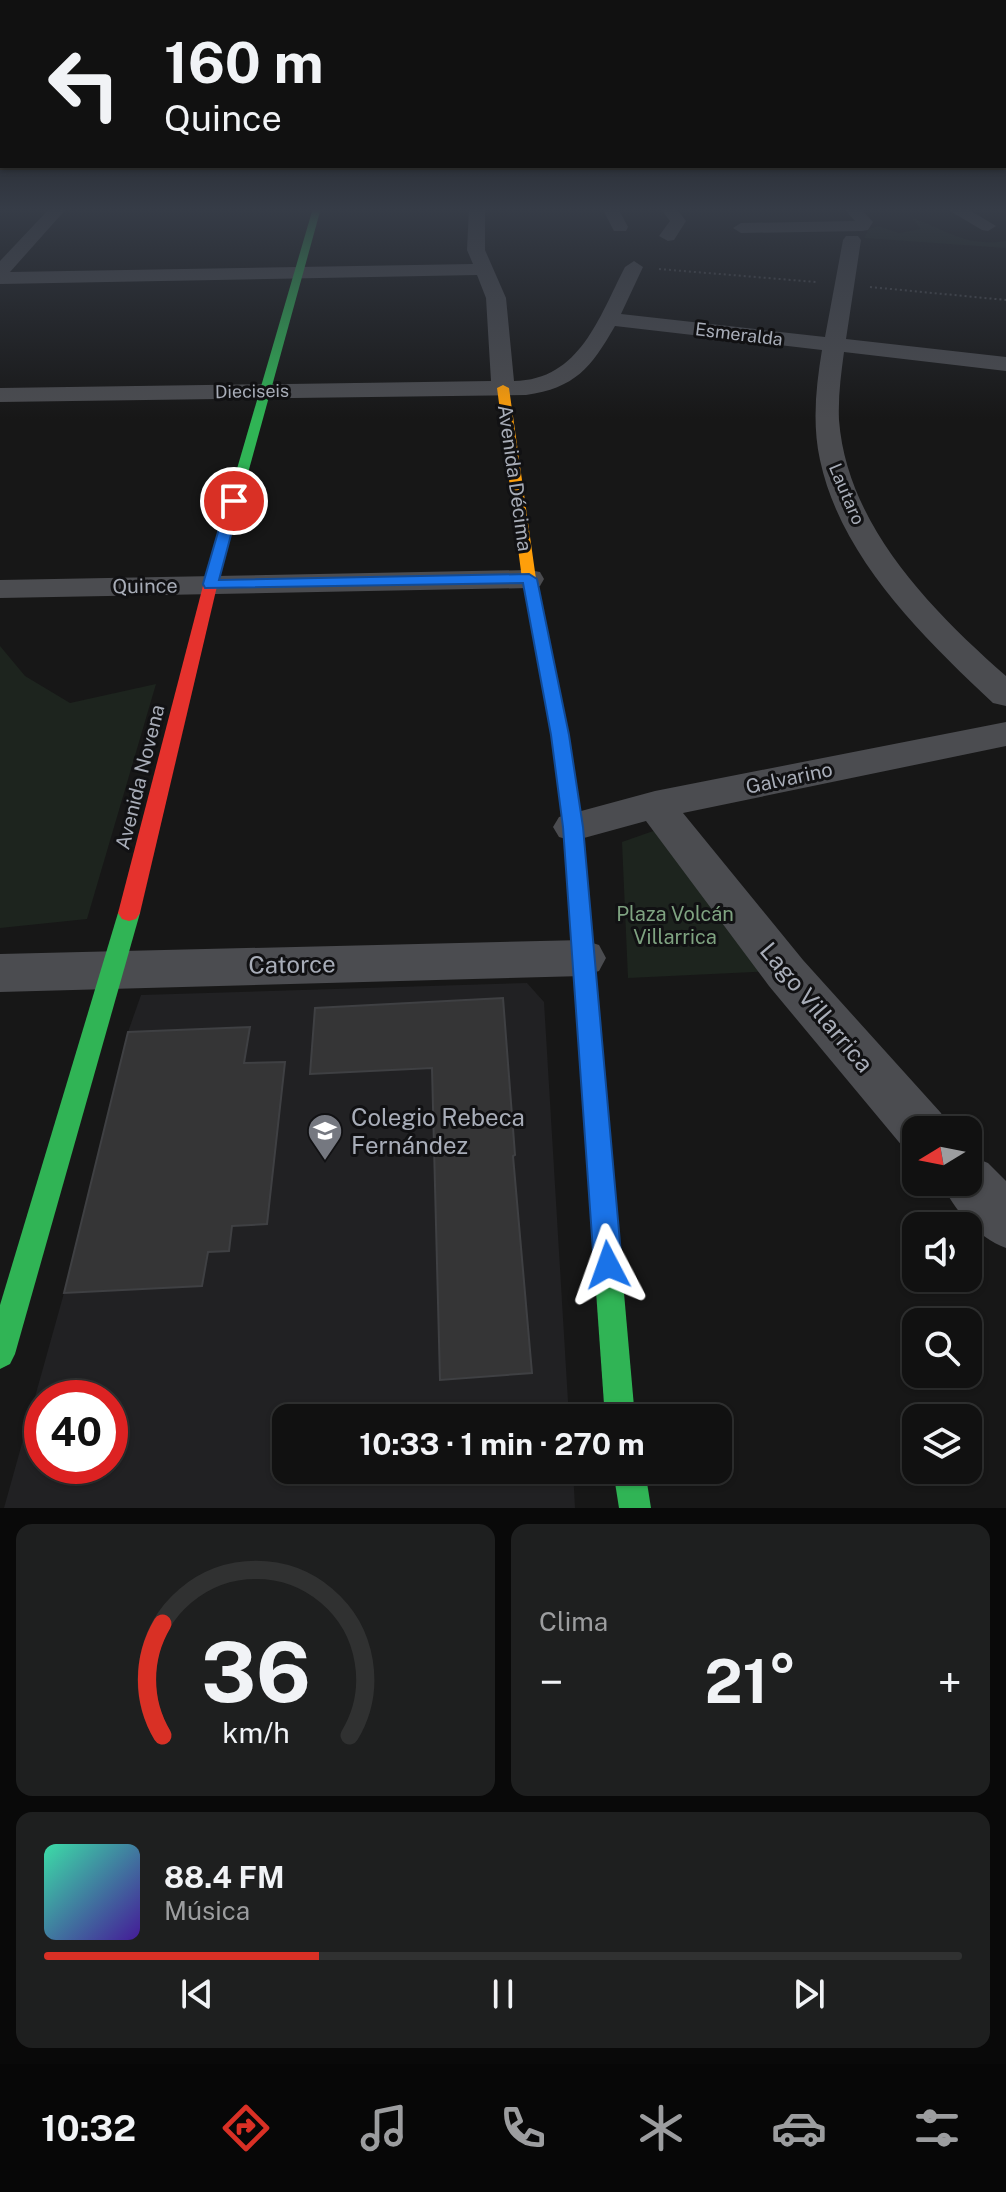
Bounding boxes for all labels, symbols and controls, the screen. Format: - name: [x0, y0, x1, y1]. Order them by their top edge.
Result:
- text: 160 m: [164, 30, 324, 96]
- icon: left: [32, 32, 136, 136]
- text: Quince: [164, 97, 282, 139]
- street label: Esmeralda: [694, 318, 784, 350]
- street label: Dieciseis: [215, 380, 289, 402]
- street label: Avenida Décima: [493, 403, 537, 553]
- street label: Lautaro: [825, 460, 869, 528]
- pin: [200, 467, 268, 535]
- icon: arrive: [212, 479, 256, 523]
- street label: Quince: [112, 573, 178, 599]
- street label: Avenida Novena: [110, 702, 170, 852]
- street label: Galvarino: [743, 757, 835, 799]
- park label: Plaza Volcán Villarrica: [616, 902, 734, 949]
- street label: Lago Villarrica: [755, 937, 879, 1077]
- street label: Catorce: [248, 949, 336, 979]
- place label: Colegio Rebeca Fernández: [351, 1103, 525, 1159]
- school or university icon: Colegio Rebeca Fernández: [306, 1112, 344, 1162]
- north arrow: [902, 1116, 982, 1196]
- map controls: [902, 1116, 982, 1484]
- button: sound: [902, 1212, 982, 1292]
- position arrow: [566, 1223, 650, 1307]
- button: search: [902, 1308, 982, 1388]
- speed limit sign: 40: [24, 1380, 128, 1484]
- button: layers: [902, 1404, 982, 1484]
- text: 10:33 · 1 min · 270 m: [359, 1426, 645, 1462]
- text: Clima: [539, 1606, 608, 1637]
- text: 36: [200, 1623, 311, 1721]
- text: 21°: [704, 1646, 797, 1717]
- text: −: [539, 1656, 563, 1708]
- text: +: [938, 1656, 962, 1708]
- text: km/h: [222, 1716, 289, 1749]
- text: 88.4 FM: [164, 1859, 285, 1895]
- text: Música: [164, 1895, 250, 1926]
- icon: previous: [175, 1972, 219, 2016]
- icon: pause: [481, 1972, 525, 2016]
- icon: next: [787, 1972, 831, 2016]
- icon: directions: [218, 2100, 274, 2156]
- icon: music: [356, 2100, 412, 2156]
- icon: phone: [495, 2100, 551, 2156]
- icon: climate: [633, 2100, 689, 2156]
- icon: car: [771, 2100, 827, 2156]
- icon: filters: [909, 2100, 965, 2156]
- text: 10:32: [41, 2107, 136, 2149]

